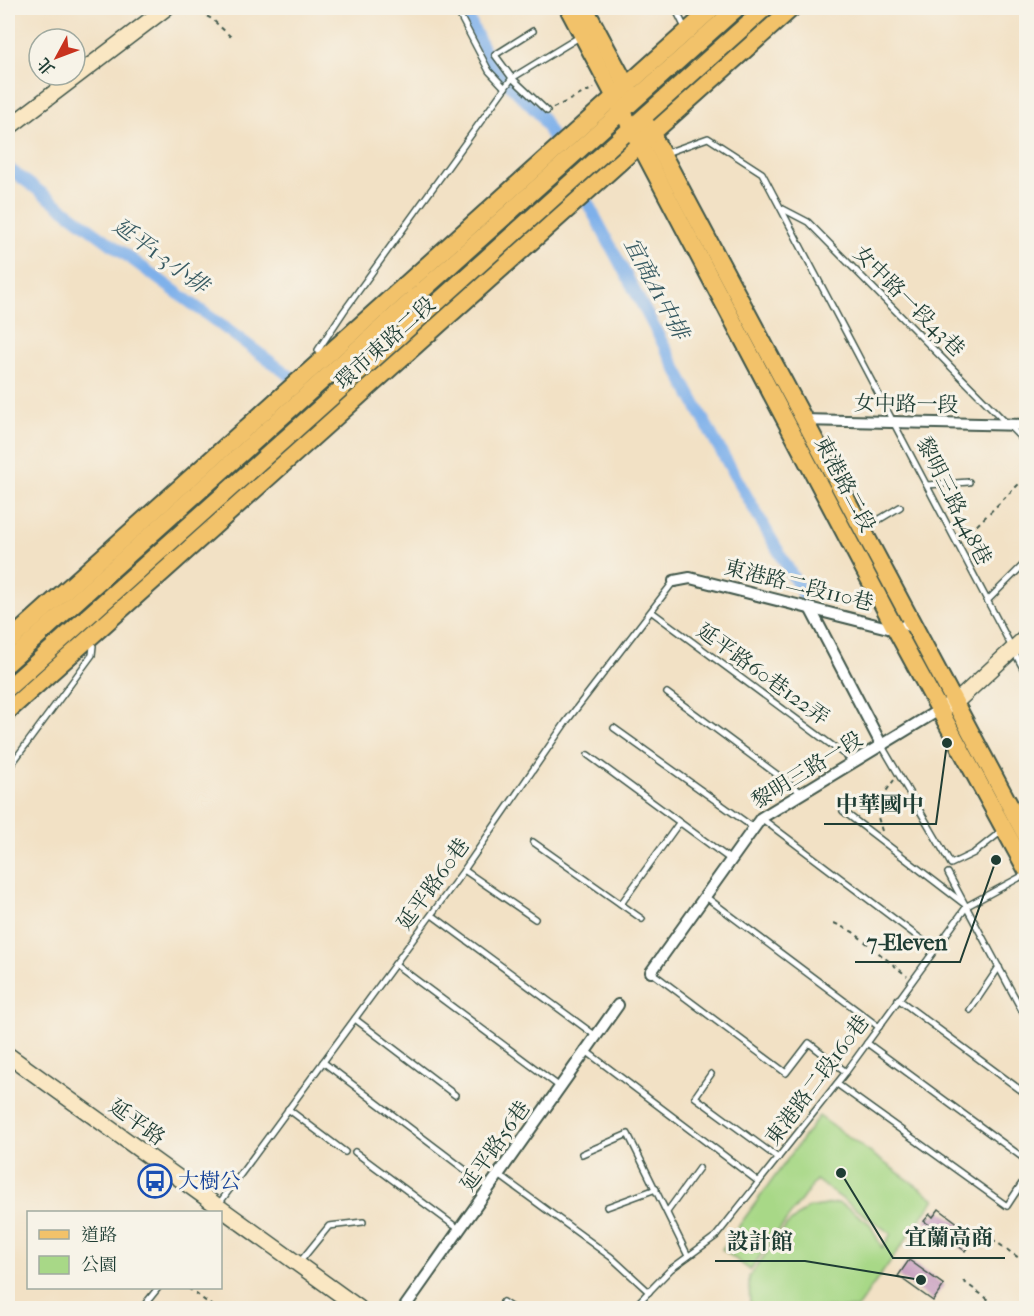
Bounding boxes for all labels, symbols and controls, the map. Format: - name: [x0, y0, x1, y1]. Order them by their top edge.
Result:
- north arrow: [27, 27, 87, 87]
- text: 北: [34, 54, 58, 79]
- water label: 延平1-3小排: [108, 213, 215, 301]
- water label: 宜商A1中排: [618, 233, 695, 346]
- street label: 女中路一段43巷: [849, 241, 969, 361]
- street label: 環市東路二段: [330, 292, 440, 394]
- street label: 女中路一段: [853, 391, 959, 417]
- street label: 東港路二段: [810, 432, 880, 536]
- street label: 黎明三路448巷: [911, 433, 997, 569]
- street label: 東港路二段110巷: [722, 555, 876, 615]
- street label: 延平路60巷122弄: [692, 618, 834, 730]
- street label: 黎明三路一段: [747, 726, 867, 814]
- callout: 中華國中: [824, 784, 936, 824]
- text: 中華國中: [836, 792, 924, 818]
- street label: 延平路60巷: [392, 834, 474, 934]
- callout: 7-Eleven: [855, 922, 960, 962]
- text: 7-Eleven: [866, 930, 948, 956]
- street label: 東港路二段160巷: [760, 1010, 874, 1150]
- street label: 延平路: [104, 1094, 170, 1150]
- street label: 延平路56巷: [455, 1096, 535, 1196]
- bus stop icon: 大樹公: [137, 1163, 173, 1199]
- place label: 大樹公: [178, 1169, 241, 1193]
- legend: [27, 1211, 222, 1289]
- callout: 宜蘭高商: [893, 1218, 1005, 1258]
- callout: 設計館: [715, 1221, 805, 1261]
- text: 道路: [81, 1225, 117, 1246]
- text: 宜蘭高商: [905, 1225, 993, 1251]
- text: 設計館: [727, 1229, 793, 1255]
- text: 公園: [81, 1255, 117, 1276]

